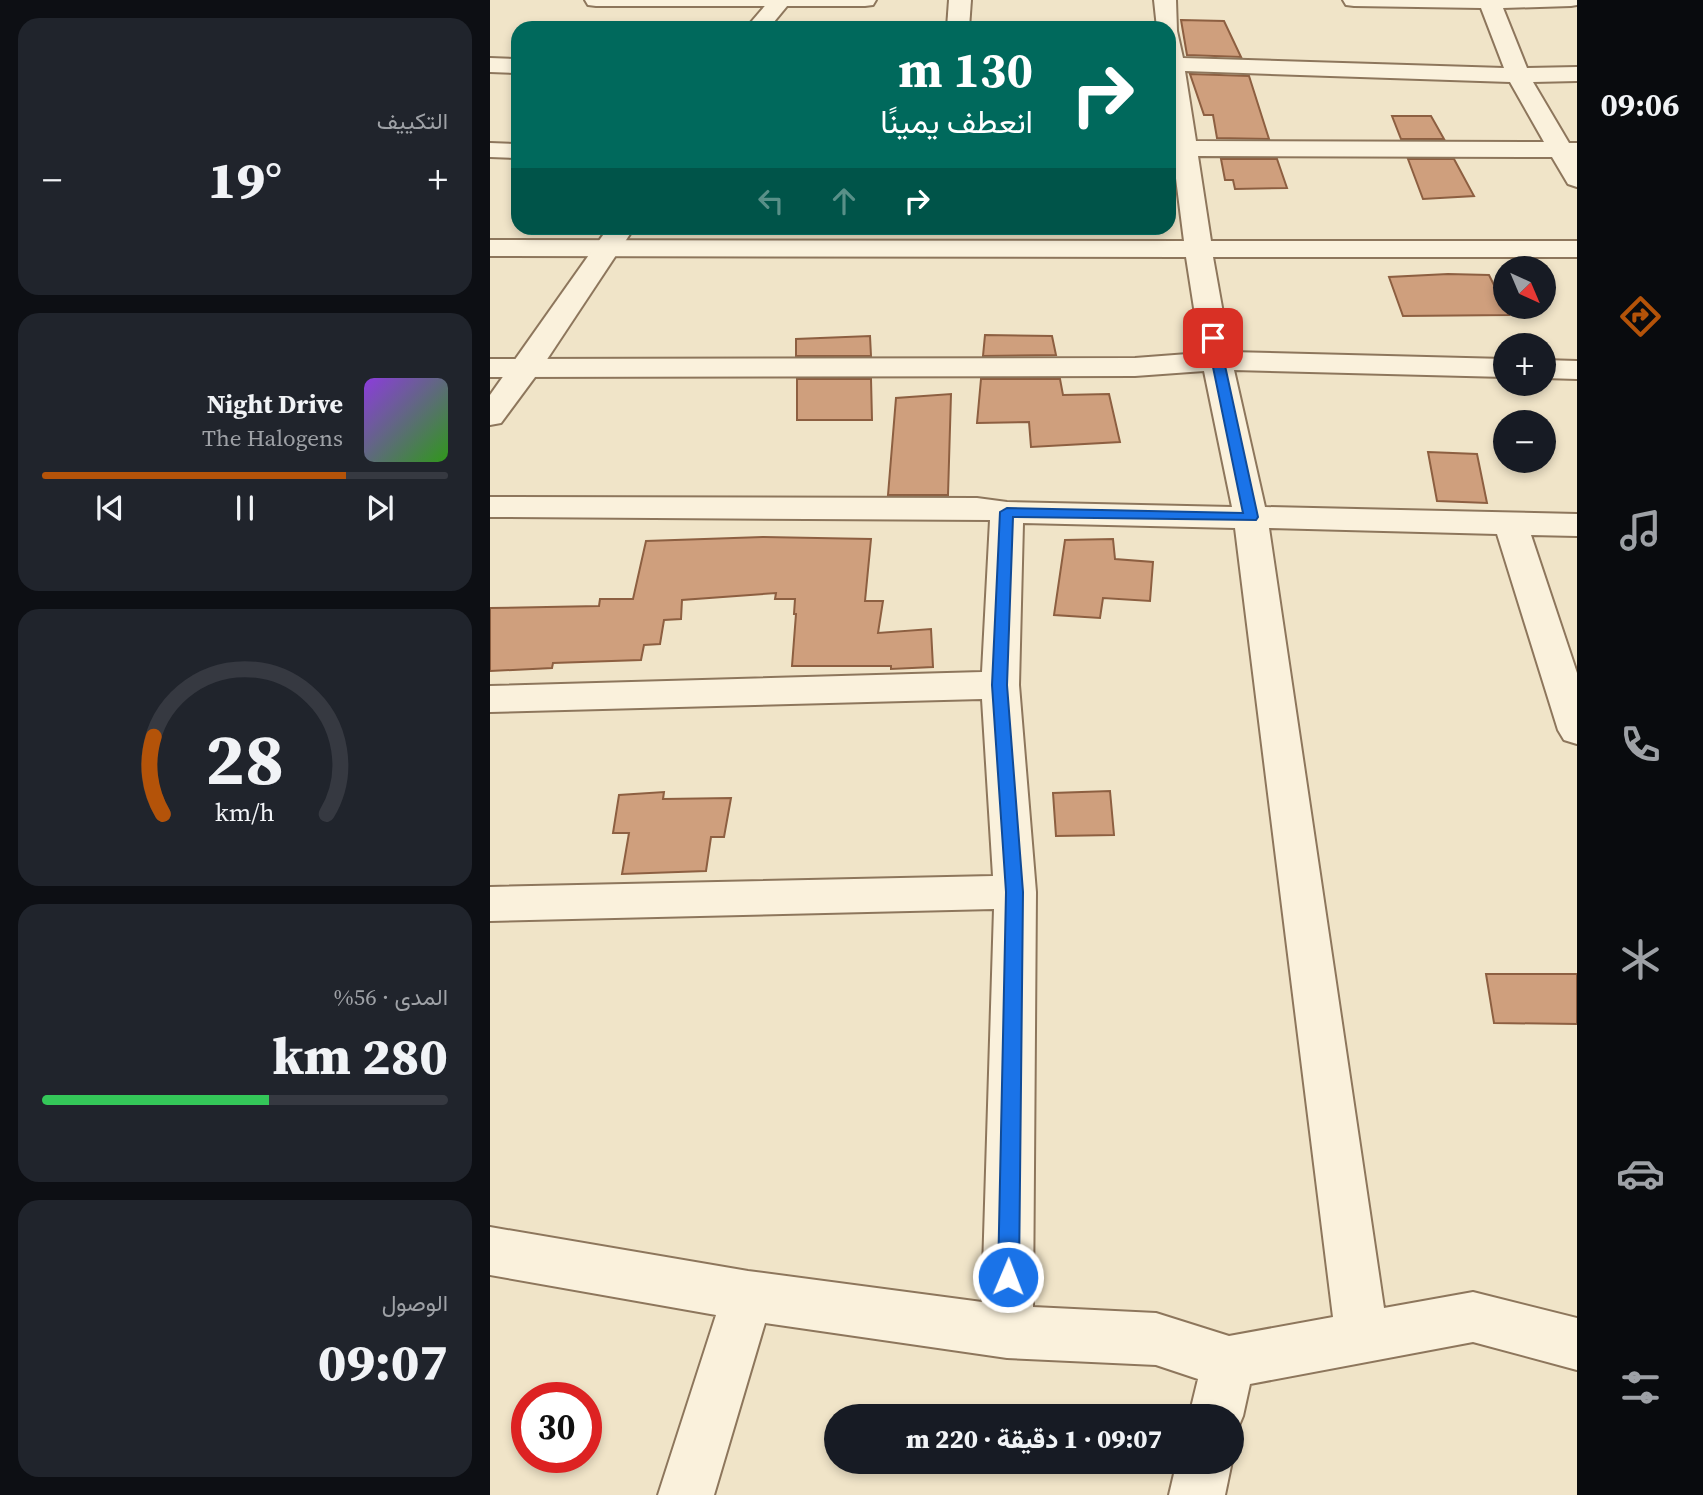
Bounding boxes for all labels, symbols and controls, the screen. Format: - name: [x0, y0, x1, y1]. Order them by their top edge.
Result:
- text: 130 m: [898, 36, 1033, 103]
- icon: right: [1057, 49, 1148, 140]
- text: 09:06: [1601, 83, 1680, 127]
- text: انعطف يمينًا: [880, 100, 1033, 144]
- text: التكييف: [377, 105, 448, 137]
- text: 19°: [208, 144, 282, 215]
- text: −: [42, 154, 62, 206]
- text: +: [428, 154, 448, 206]
- icon: left: [752, 182, 790, 220]
- icon: ahead: [825, 182, 863, 220]
- icon: right: [898, 182, 936, 220]
- north arrow: [1493, 256, 1556, 318]
- map controls: [1493, 256, 1556, 473]
- icon: directions: [1616, 292, 1665, 341]
- pin: [1183, 308, 1243, 368]
- icon: arrive: [1194, 319, 1232, 357]
- button: +: [1493, 333, 1556, 396]
- text: Night Drive: [207, 386, 343, 422]
- button: −: [1493, 410, 1556, 473]
- text: The Halogens: [202, 422, 343, 454]
- icon: previous: [91, 489, 129, 527]
- icon: pause: [226, 489, 264, 527]
- icon: next: [361, 489, 399, 527]
- icon: music: [1616, 506, 1665, 555]
- text: 28: [206, 709, 284, 808]
- icon: phone: [1616, 720, 1665, 769]
- text: km/h: [215, 794, 275, 828]
- icon: climate: [1616, 935, 1665, 984]
- text: المدى · 56%: [334, 981, 448, 1013]
- text: 280 km: [272, 1020, 448, 1091]
- icon: car: [1616, 1149, 1665, 1198]
- position arrow: [971, 1240, 1045, 1314]
- text: الوصول: [382, 1287, 448, 1319]
- text: 09:07: [318, 1326, 448, 1397]
- icon: filters: [1616, 1363, 1665, 1412]
- speed limit sign: 30: [511, 1382, 602, 1473]
- text: 09:07 · 1 دقيقة · 220 m: [906, 1421, 1162, 1457]

